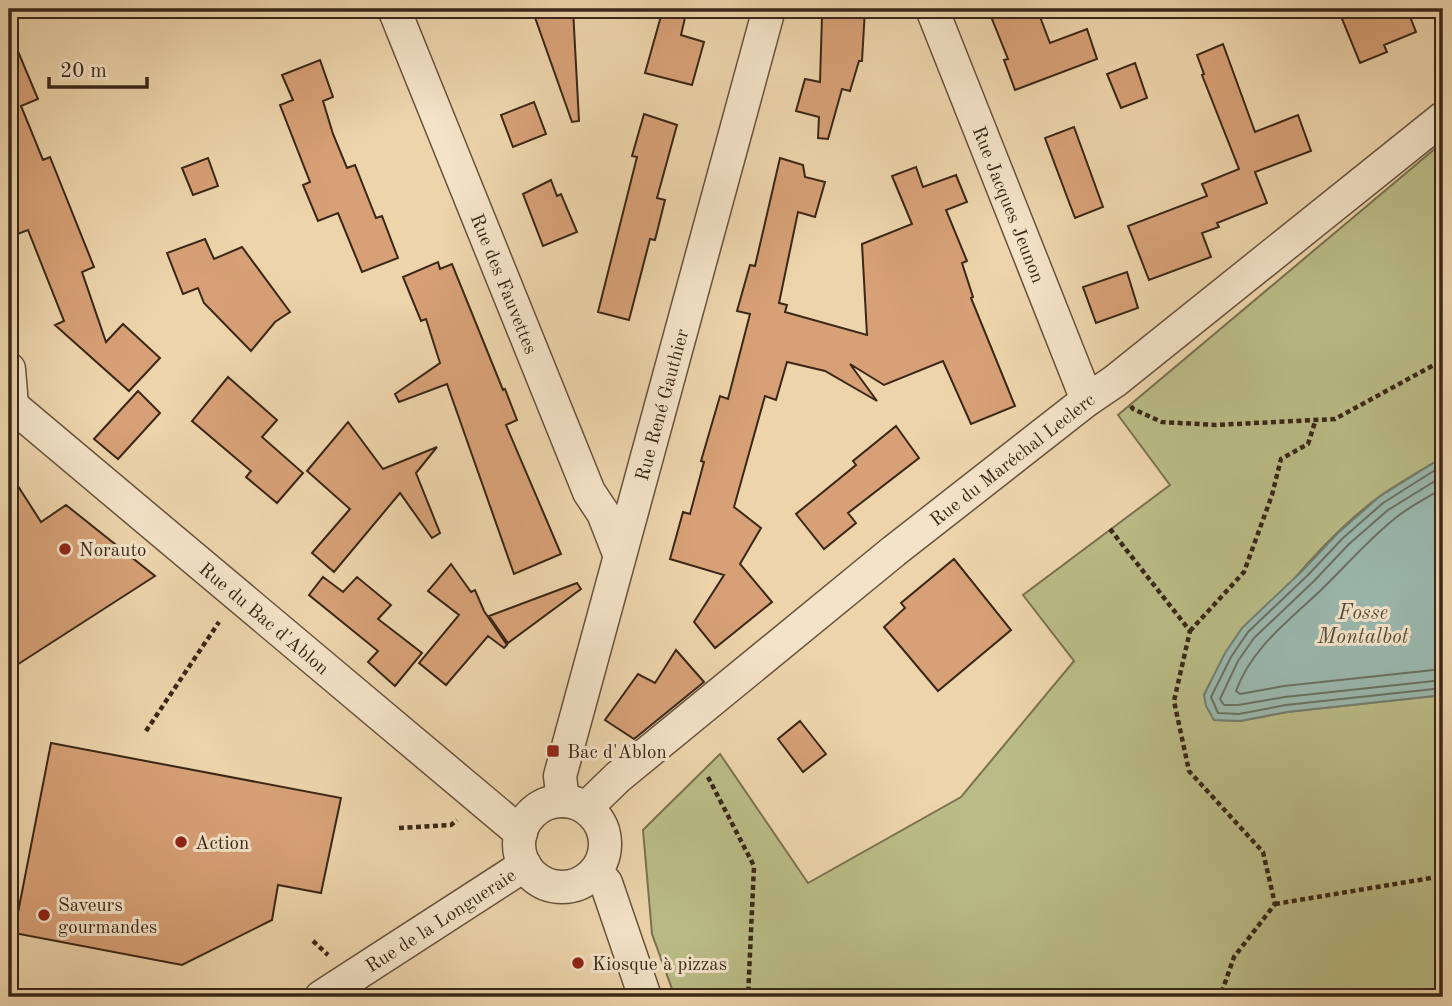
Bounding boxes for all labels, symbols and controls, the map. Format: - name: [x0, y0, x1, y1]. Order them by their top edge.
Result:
- scale bar: [49, 46, 147, 90]
- text: 20 m: [60, 61, 107, 82]
- street label: Rue Jacques Jeunon: [967, 124, 1047, 286]
- street label: Rue des Fauvettes: [466, 212, 539, 357]
- street label: Rue René Gauthier: [634, 327, 693, 483]
- street label: Rue du Maréchal Leclerc: [928, 391, 1099, 531]
- marker: Norauto: [57, 541, 73, 557]
- place label: Norauto: [79, 542, 146, 561]
- street label: Rue du Bac d'Ablon: [195, 560, 332, 679]
- water label: Fosse Montalbot: [1316, 603, 1409, 648]
- marker: Bac d'Ablon: [545, 743, 561, 759]
- place label: Bac d'Ablon: [567, 744, 667, 763]
- marker: Action: [173, 834, 189, 850]
- place label: Action: [195, 835, 249, 854]
- street label: Rue de la Longueraie: [363, 867, 520, 977]
- place label: Saveurs gourmandes: [58, 897, 157, 938]
- marker: Saveurs gourmandes: [36, 907, 52, 923]
- marker: Kiosque à pizzas: [570, 955, 586, 971]
- place label: Kiosque à pizzas: [592, 956, 727, 975]

